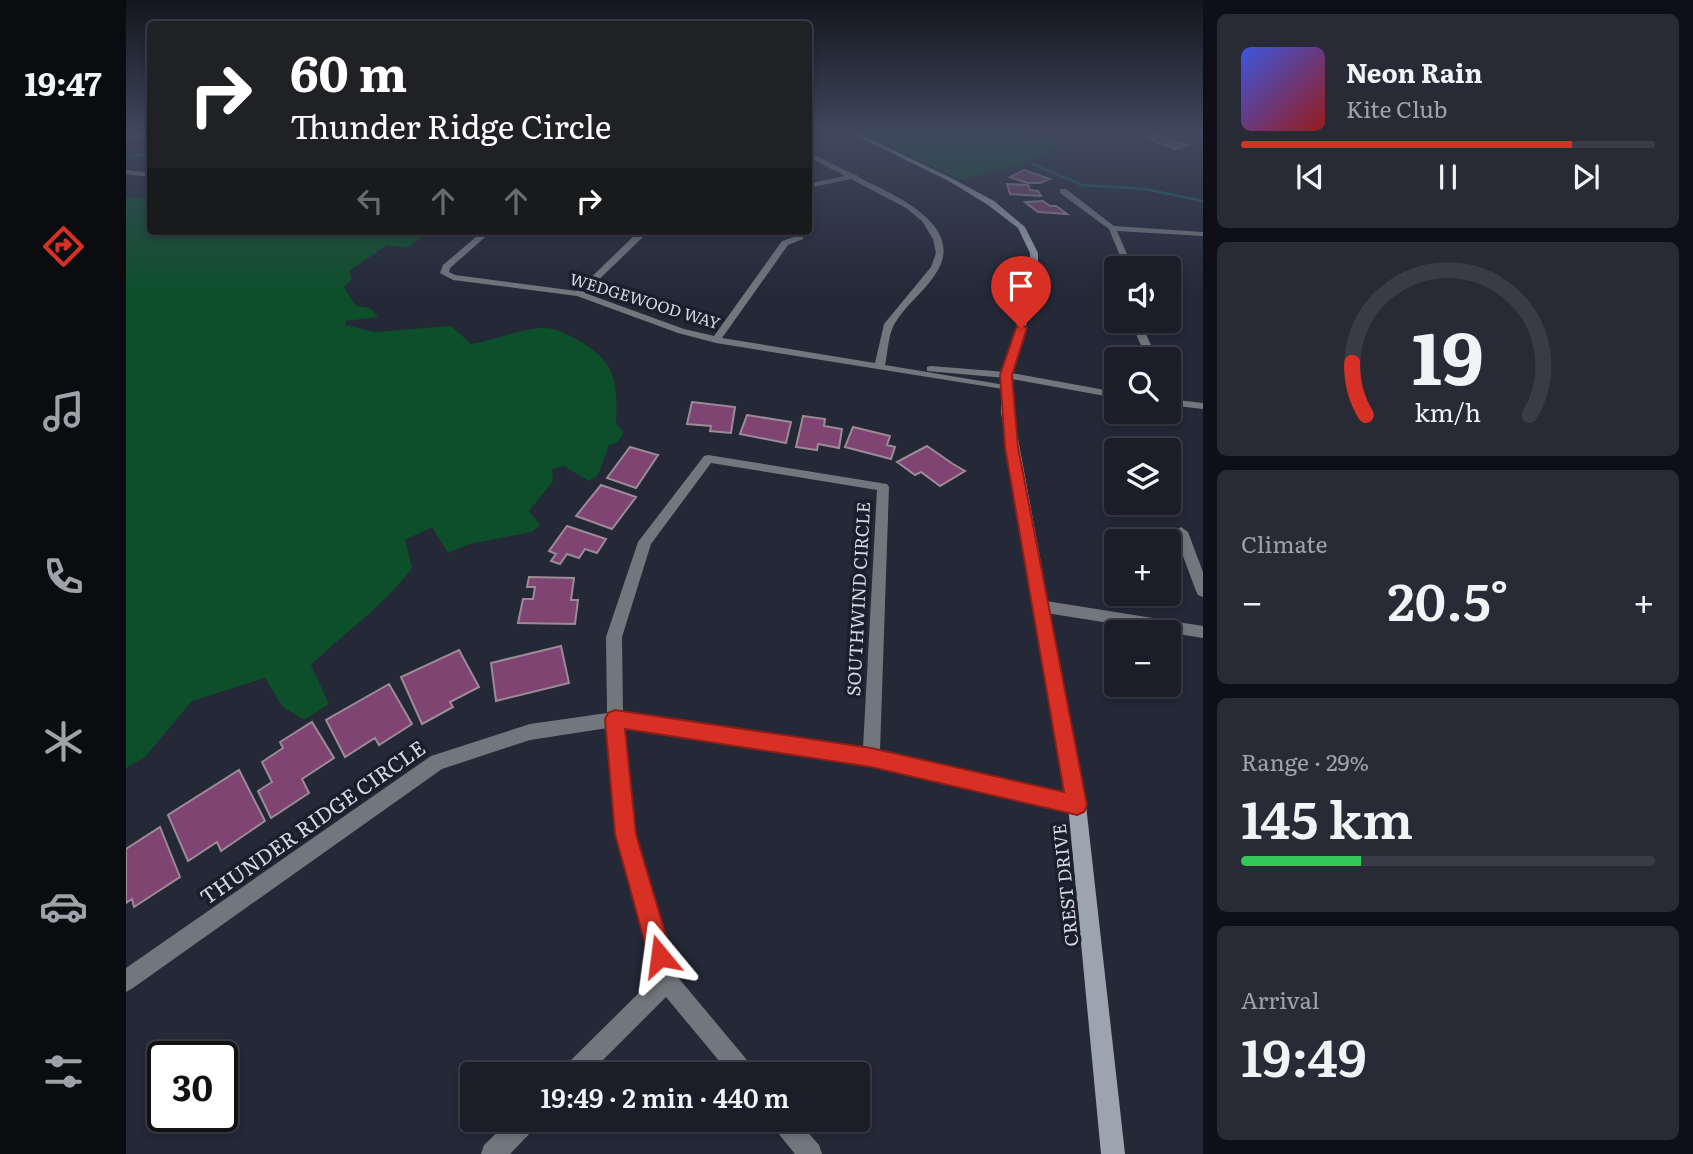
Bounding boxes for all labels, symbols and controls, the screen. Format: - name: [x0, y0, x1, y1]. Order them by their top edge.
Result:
- text: 60 m: [290, 34, 407, 107]
- icon: right: [175, 49, 266, 140]
- text: Neon Rain: [1346, 52, 1483, 91]
- text: 19:47: [24, 58, 102, 106]
- text: Kite Club: [1346, 91, 1447, 125]
- text: Thunder Ridge Circle: [290, 101, 611, 149]
- icon: previous: [1291, 158, 1329, 196]
- icon: pause: [1429, 158, 1467, 196]
- icon: next: [1567, 158, 1605, 196]
- icon: left: [351, 182, 389, 220]
- icon: ahead: [424, 182, 462, 220]
- icon: ahead: [497, 182, 535, 220]
- icon: right: [570, 182, 608, 220]
- icon: directions: [39, 222, 88, 271]
- pin: [991, 256, 1051, 328]
- map controls: [1104, 256, 1181, 697]
- button: sound: [1104, 256, 1181, 333]
- street label: WEDGEWOOD WAY: [567, 266, 724, 335]
- icon: arrive: [1002, 267, 1040, 305]
- text: 19: [1412, 299, 1484, 407]
- button: search: [1104, 347, 1181, 424]
- icon: music: [39, 387, 88, 436]
- text: km/h: [1415, 393, 1481, 430]
- button: layers: [1104, 438, 1181, 515]
- street label: SOUTHWIND CIRCLE: [839, 501, 876, 697]
- text: Climate: [1241, 526, 1327, 560]
- button: +: [1104, 529, 1181, 606]
- icon: phone: [39, 552, 88, 601]
- text: 20.5°: [1387, 560, 1509, 637]
- text: −: [1241, 571, 1263, 628]
- text: +: [1633, 571, 1655, 628]
- button: −: [1104, 620, 1181, 697]
- icon: climate: [39, 717, 88, 766]
- street label: THUNDER RIDGE CIRCLE: [193, 731, 431, 911]
- text: Range · 29%: [1241, 744, 1369, 778]
- text: 145 km: [1241, 778, 1413, 855]
- street label: CREST DRIVE: [1045, 822, 1084, 948]
- icon: car: [39, 882, 88, 931]
- position arrow: [623, 919, 697, 993]
- text: Arrival: [1241, 982, 1320, 1016]
- text: 19:49: [1241, 1016, 1367, 1093]
- speed limit sign: 30: [147, 1041, 238, 1132]
- icon: filters: [39, 1047, 88, 1096]
- text: 19:49 · 2 min · 440 m: [541, 1077, 789, 1116]

